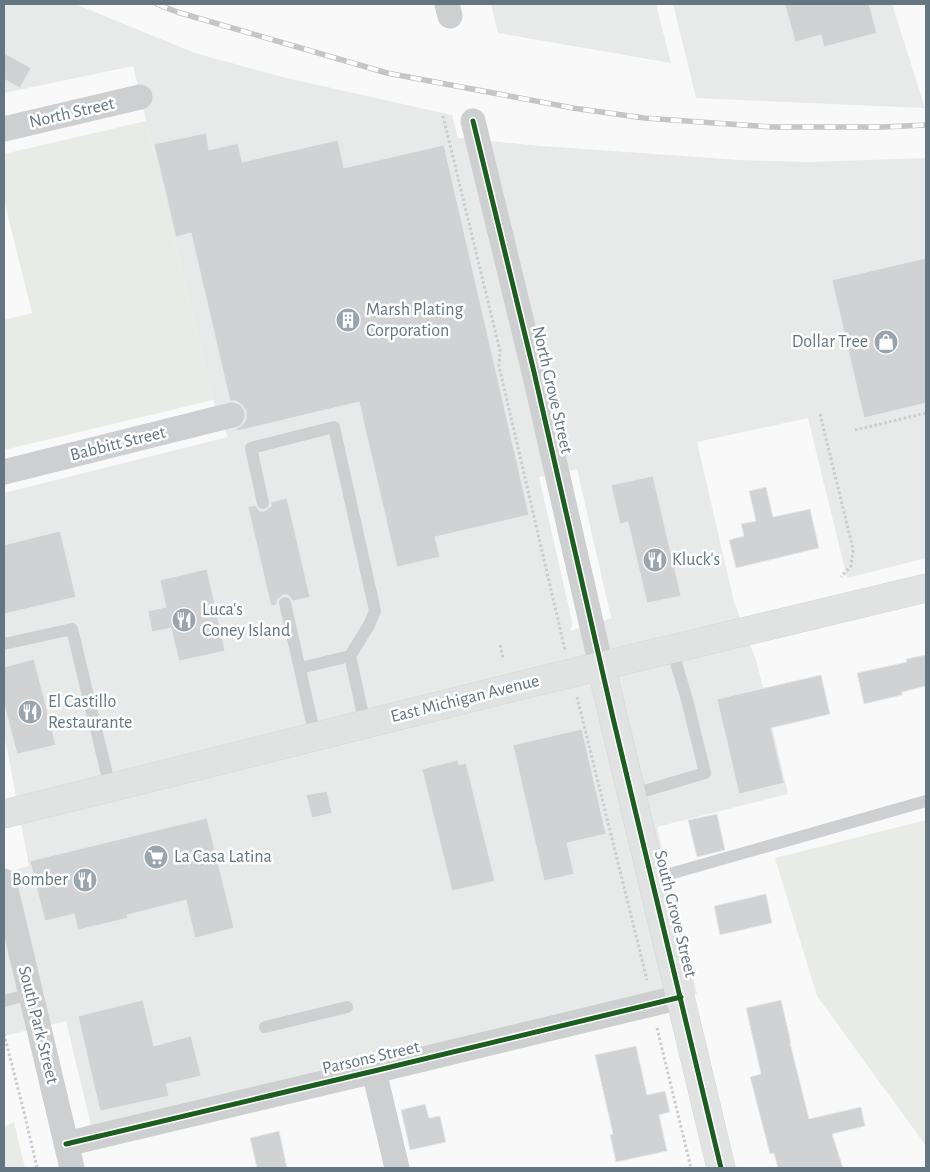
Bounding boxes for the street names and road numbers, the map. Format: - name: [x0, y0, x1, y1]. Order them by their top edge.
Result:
- street label: North Street: [28, 94, 117, 132]
- street label: North Grove Street: [529, 324, 575, 456]
- street label: Babbitt Street: [68, 423, 168, 465]
- street label: East Michigan Avenue: [389, 672, 541, 726]
- street label: South Grove Street: [651, 849, 700, 980]
- street label: South Park Street: [15, 964, 61, 1086]
- street label: Parsons Street: [321, 1038, 422, 1078]

